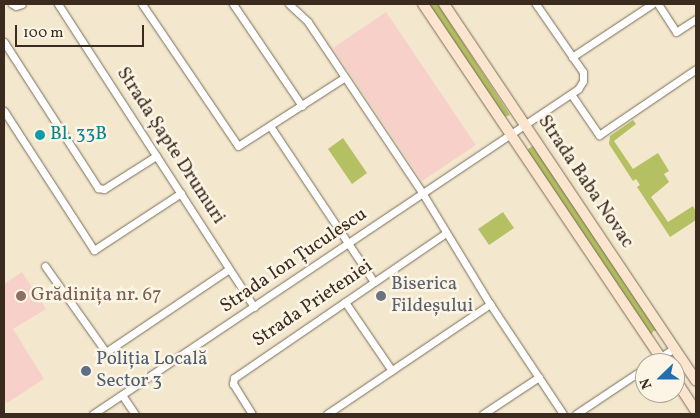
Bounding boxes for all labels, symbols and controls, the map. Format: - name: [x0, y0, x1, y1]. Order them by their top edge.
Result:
- scale bar: [18, 15, 146, 47]
- text: 100 m: [23, 23, 63, 44]
- street label: Strada Șapte Drumuri: [111, 63, 229, 229]
- street label: Strada Baba Novac: [532, 111, 638, 253]
- place label: Bl. 33B: [50, 124, 107, 146]
- marker: Bl. 33B: [34, 129, 46, 141]
- street label: Strada Ion Țuculescu: [216, 203, 372, 319]
- street label: Strada Prieteniei: [249, 256, 377, 352]
- place label: Biserica Fildeșului: [391, 274, 473, 318]
- place label: Grădinița nr. 67: [31, 285, 161, 307]
- marker: Grădinița nr. 67: [15, 290, 27, 302]
- marker: Biserica Fildeșului: [375, 290, 387, 302]
- place label: Poliția Locală Sector 3: [96, 349, 207, 393]
- north arrow: [635, 353, 685, 403]
- marker: Poliția Locală Sector 3: [80, 365, 92, 377]
- text: N: [636, 375, 657, 392]

